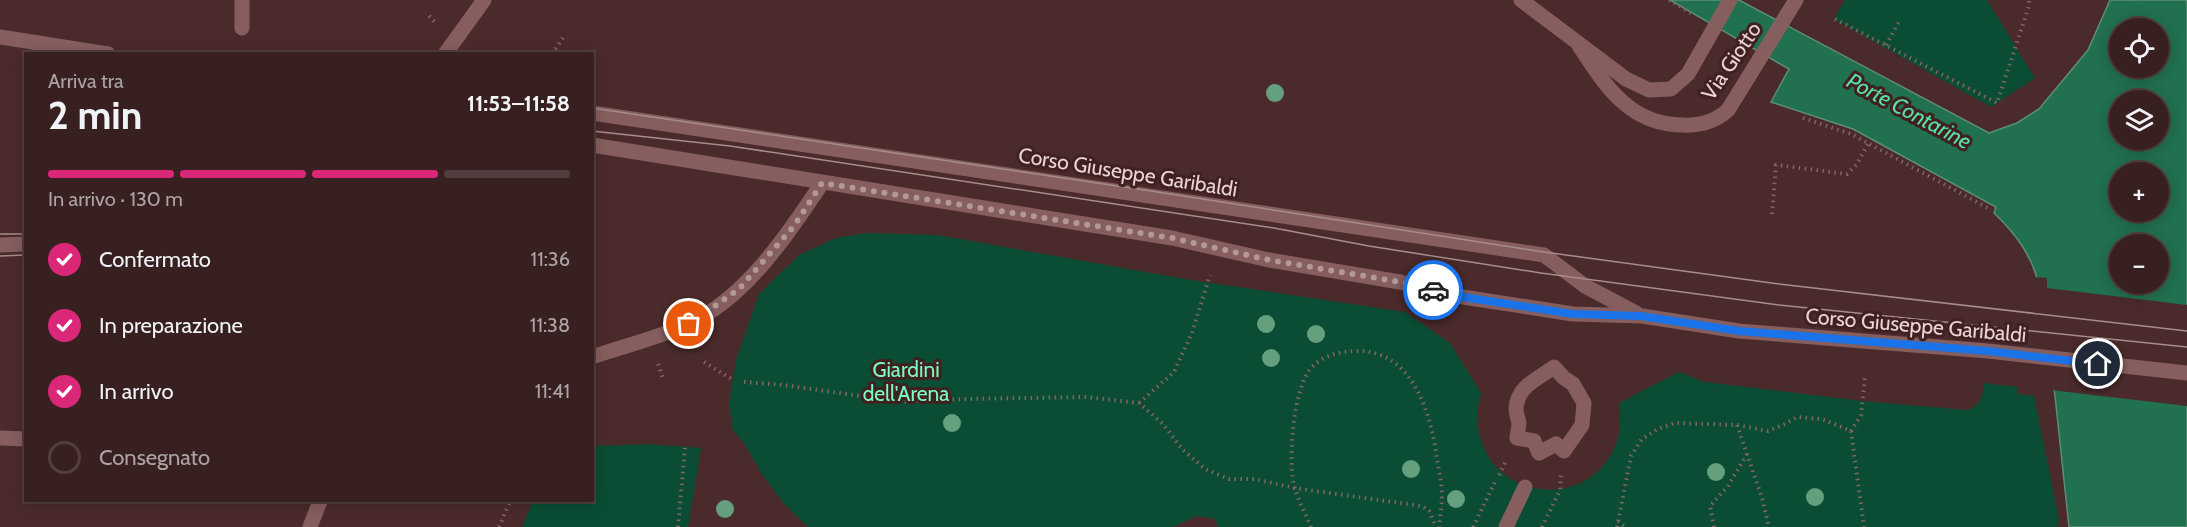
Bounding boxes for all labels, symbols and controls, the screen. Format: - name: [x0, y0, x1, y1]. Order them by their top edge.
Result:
- street label: Via Giotto: [1696, 17, 1766, 105]
- map controls: [2109, 18, 2169, 294]
- button: locate: [2109, 18, 2169, 78]
- water label: Porte Contarine: [1842, 67, 1976, 155]
- text: Arriva tra: [48, 69, 124, 93]
- text: 11:53–11:58: [467, 90, 570, 117]
- button: layers: [2109, 90, 2169, 150]
- text: 2 min: [48, 91, 142, 139]
- street label: Corso Giuseppe Garibaldi: [1017, 142, 1239, 202]
- button: +: [2109, 162, 2169, 222]
- text: In arrivo · 130 m: [48, 187, 183, 211]
- button: −: [2109, 234, 2169, 294]
- icon: check: [48, 243, 81, 276]
- text: Confermato: [99, 246, 211, 273]
- text: 11:36: [531, 247, 570, 271]
- courier: [1403, 260, 1463, 320]
- icon: car: [1417, 274, 1450, 307]
- pin: [663, 298, 714, 349]
- street label: Corso Giuseppe Garibaldi: [1805, 303, 2027, 347]
- icon: bag: [672, 307, 705, 340]
- icon: check: [48, 309, 81, 342]
- text: In preparazione: [99, 312, 243, 339]
- text: 11:38: [530, 313, 570, 337]
- pin: [2072, 338, 2123, 389]
- icon: home: [2081, 347, 2114, 380]
- park label: Giardini dell'Arena: [863, 357, 949, 406]
- icon: check: [48, 375, 81, 408]
- text: In arrivo: [99, 378, 174, 405]
- text: 11:41: [535, 379, 570, 403]
- text: Consegnato: [99, 444, 210, 471]

